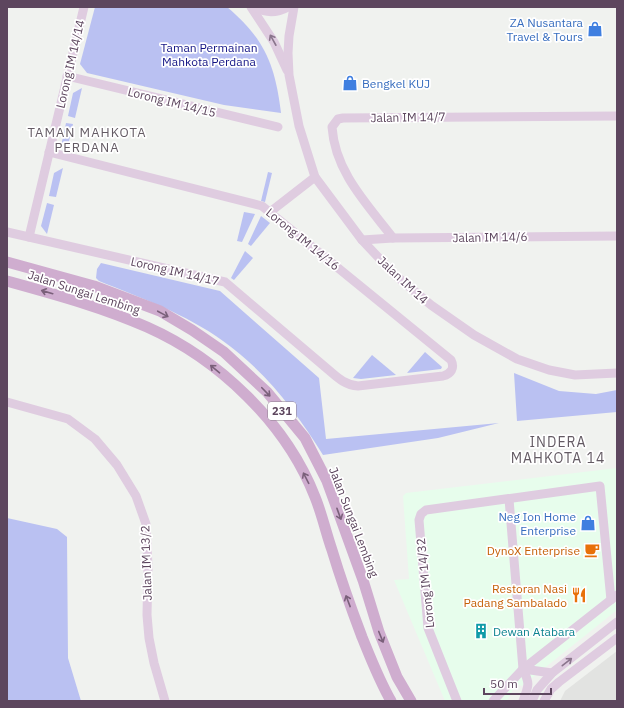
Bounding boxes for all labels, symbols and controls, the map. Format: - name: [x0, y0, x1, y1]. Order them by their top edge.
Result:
- place label: ZA Nusantara Travel & Tours: [506, 15, 584, 44]
- street label: Lorong IM 14/14: [53, 18, 87, 110]
- shop icon: ZA Nusantara Travel & Tours: [586, 20, 604, 38]
- one-way arrow: [268, 34, 276, 46]
- park label: Taman Permainan Mahkota Perdana: [161, 40, 257, 69]
- shop icon: Bengkel KUJ: [341, 74, 359, 92]
- place label: Bengkel KUJ: [362, 76, 430, 91]
- street label: Lorong IM 14/15: [126, 84, 218, 120]
- street label: Jalan IM 14/7: [370, 109, 446, 125]
- district label: TAMAN MAHKOTA PERDANA: [28, 124, 146, 156]
- street label: Lorong IM 14/16: [263, 205, 343, 273]
- street label: Jalan IM 14/6: [452, 229, 528, 245]
- street label: Jalan IM 14: [375, 253, 431, 307]
- street label: Lorong IM 14/17: [129, 254, 221, 288]
- street label: Jalan Sungai Lembing: [26, 267, 143, 317]
- one-way arrow: [41, 288, 54, 295]
- one-way arrow: [157, 310, 169, 318]
- one-way arrow: [210, 364, 220, 373]
- one-way arrow: [261, 387, 271, 397]
- road number: 231: [268, 402, 296, 420]
- district label: INDERA MAHKOTA 14: [511, 433, 605, 467]
- street label: Jalan Sungai Lembing: [326, 465, 382, 580]
- one-way arrow: [302, 472, 309, 484]
- one-way arrow: [336, 508, 343, 521]
- place label: Neg Ion Home Enterprise: [498, 509, 576, 538]
- shop icon: Neg Ion Home Enterprise: [579, 514, 597, 532]
- street label: Jalan IM 13/2: [137, 525, 155, 601]
- street label: Lorong IM 14/32: [413, 537, 437, 629]
- cafe icon: DynoX Enterprise: [583, 541, 601, 559]
- place label: DynoX Enterprise: [487, 543, 580, 558]
- place label: Restoran Nasi Padang Sambalado: [464, 581, 567, 610]
- restaurant icon: Restoran Nasi Padang Sambalado: [570, 586, 588, 604]
- one-way arrow: [344, 595, 352, 607]
- building icon: Dewan Atabara: [472, 622, 490, 640]
- place label: Dewan Atabara: [493, 624, 576, 639]
- one-way arrow: [377, 631, 385, 643]
- one-way arrow: [561, 658, 572, 666]
- scale bar: [484, 670, 551, 696]
- text: 50 m: [490, 676, 518, 691]

